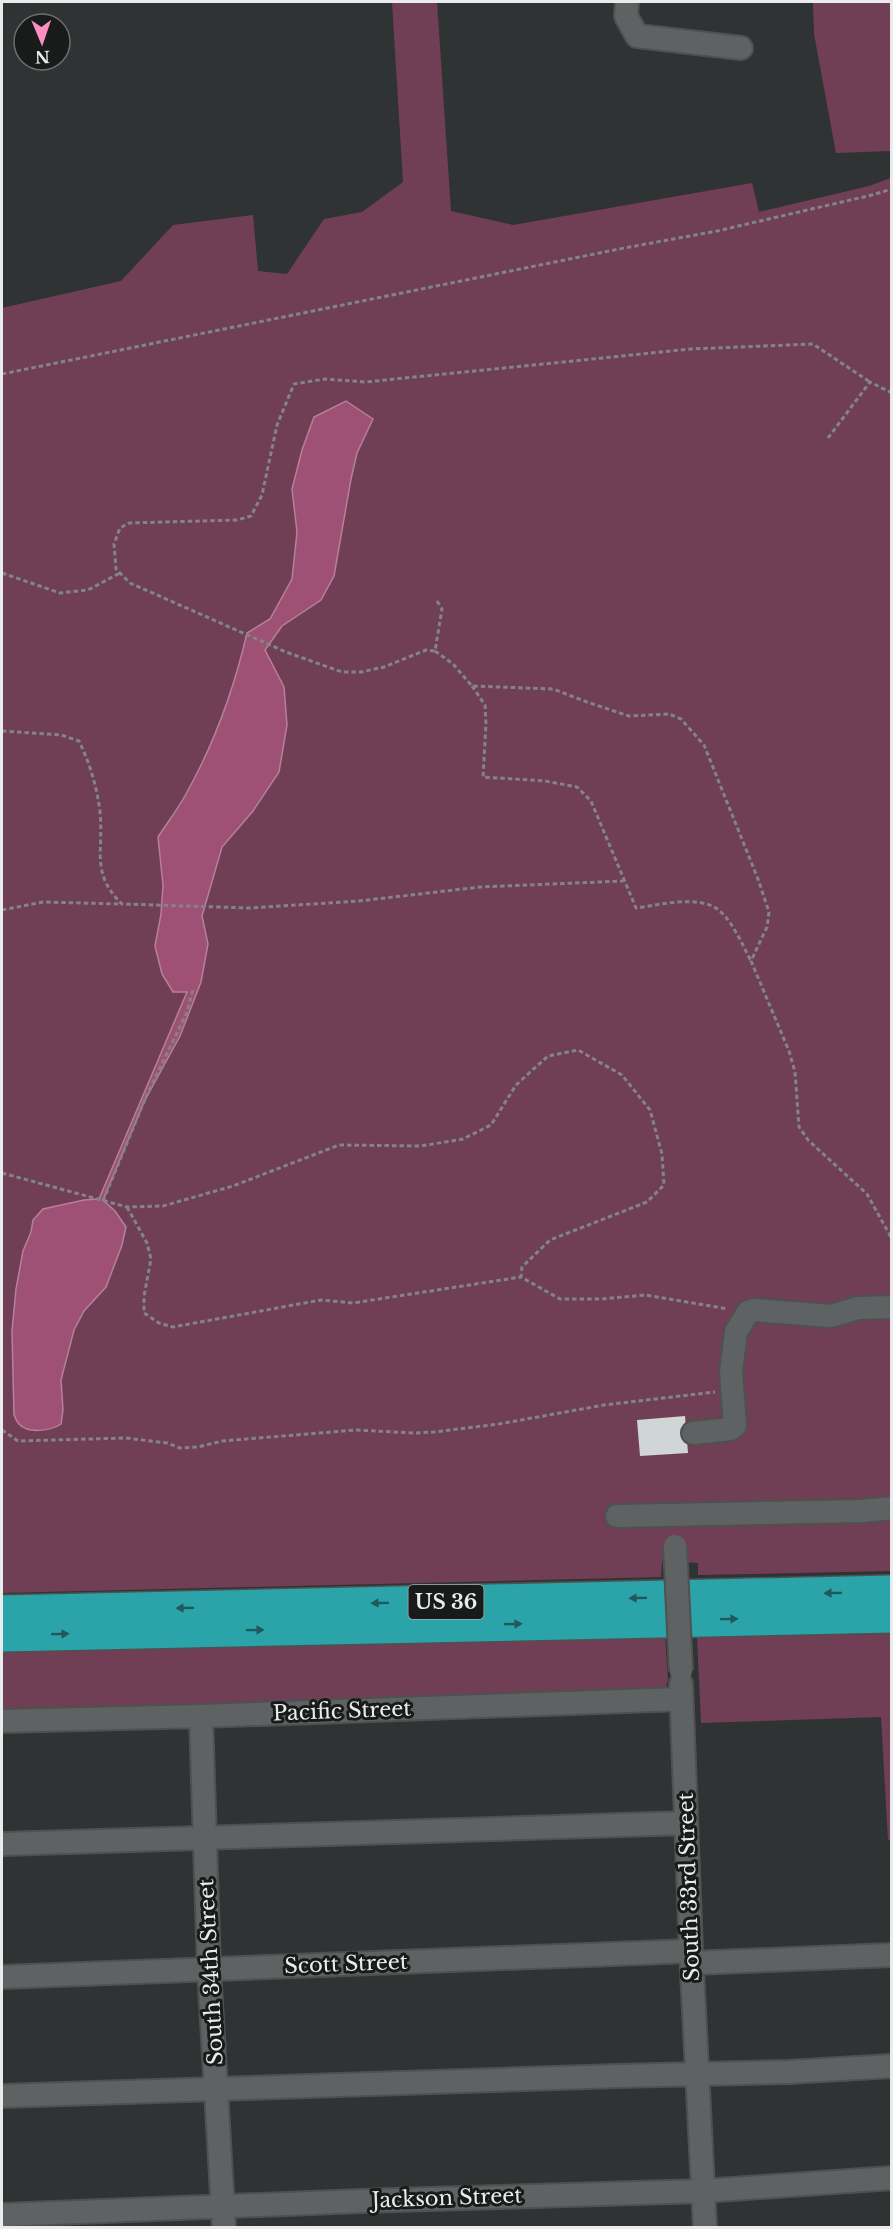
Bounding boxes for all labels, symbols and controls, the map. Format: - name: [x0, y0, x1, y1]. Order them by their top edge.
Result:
- north arrow: [12, 12, 72, 72]
- text: N: [35, 47, 50, 67]
- road number: US 36: [408, 1585, 484, 1619]
- one-way arrow: [824, 1589, 843, 1598]
- one-way arrow: [629, 1593, 648, 1602]
- one-way arrow: [371, 1599, 390, 1608]
- one-way arrow: [176, 1603, 195, 1612]
- one-way arrow: [719, 1615, 738, 1624]
- one-way arrow: [503, 1619, 522, 1629]
- one-way arrow: [245, 1625, 264, 1634]
- one-way arrow: [50, 1629, 69, 1639]
- street label: Pacific Street: [272, 1696, 412, 1726]
- street label: South 33rd Street: [673, 1792, 705, 1982]
- street label: South 34th Street: [193, 1878, 229, 2066]
- street label: Scott Street: [284, 1949, 408, 1979]
- street label: Jackson Street: [368, 2182, 523, 2214]

